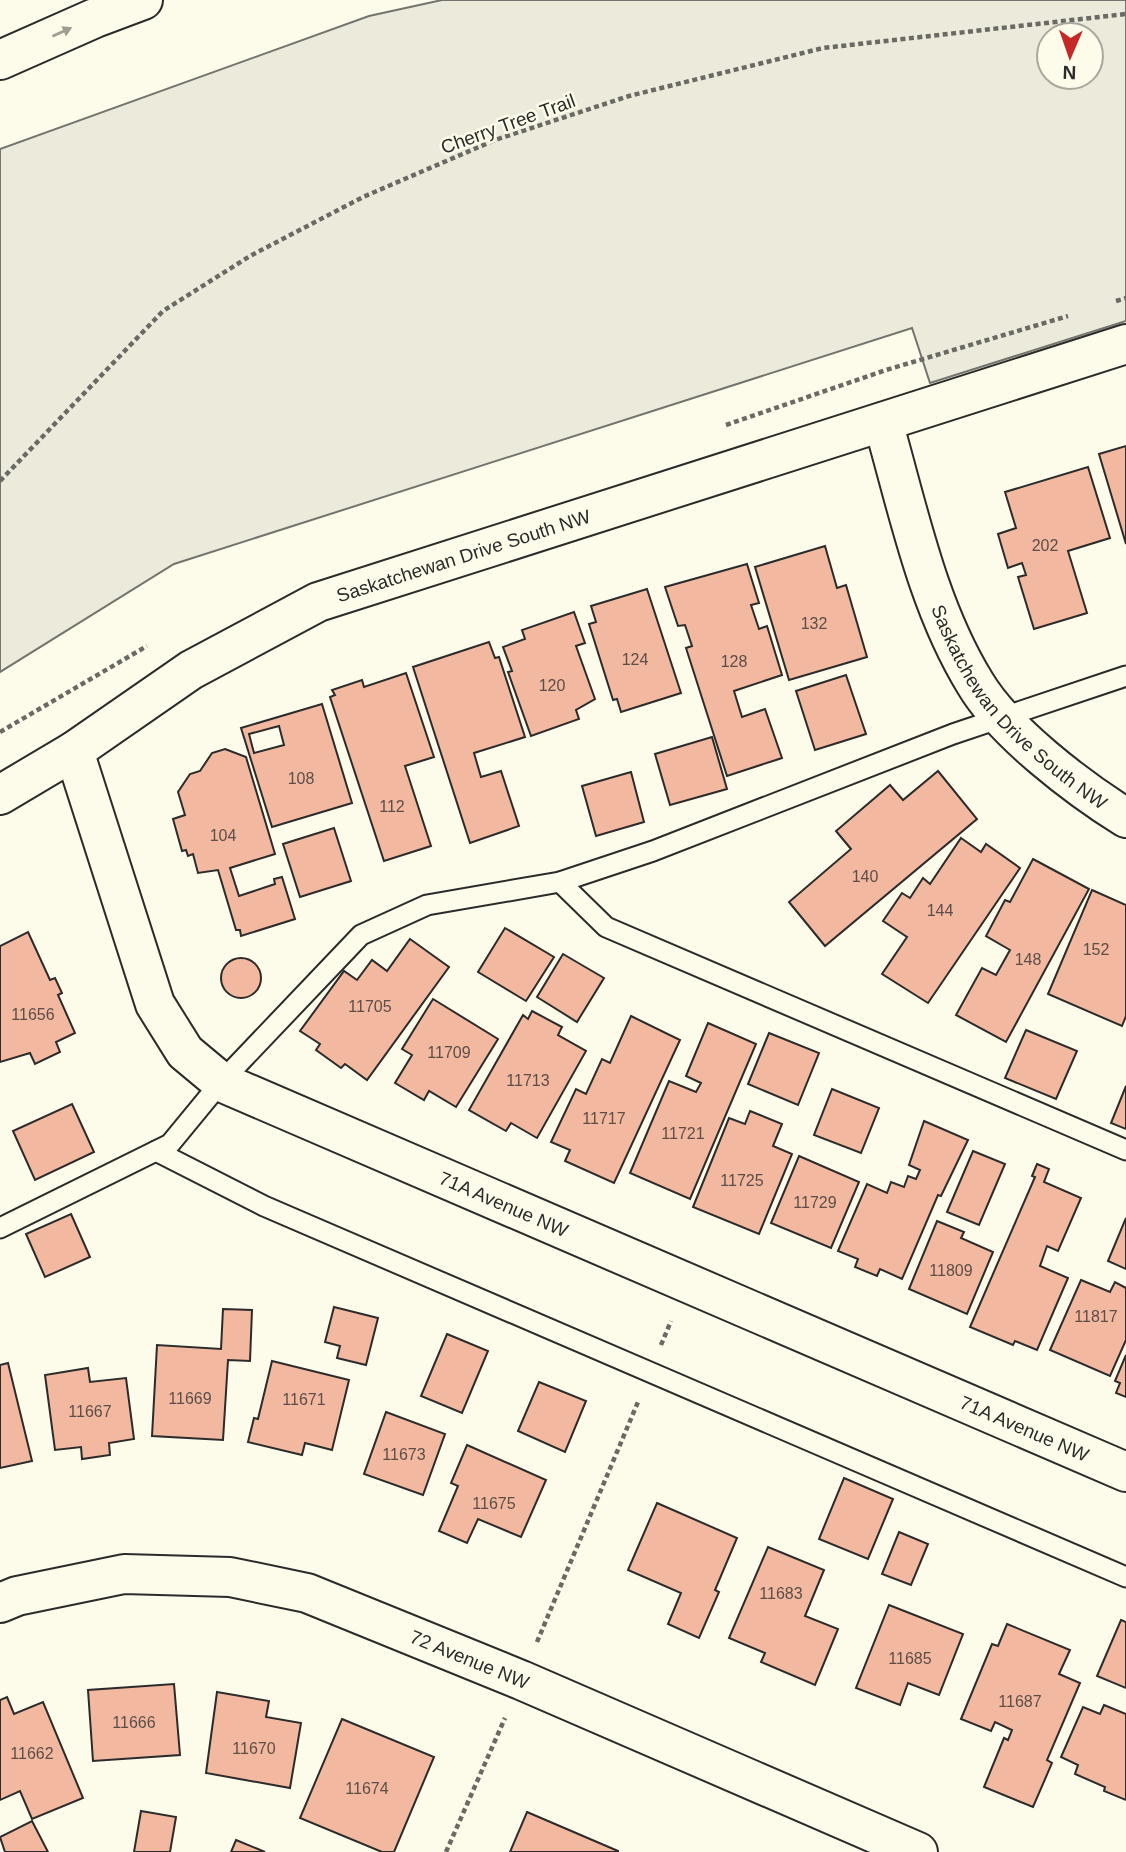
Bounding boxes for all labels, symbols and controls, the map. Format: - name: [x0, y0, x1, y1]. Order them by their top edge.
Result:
- north arrow: [1035, 21, 1105, 91]
- one-way arrow: [52, 26, 72, 38]
- text: N: [1062, 62, 1077, 83]
- street label: Cherry Tree Trail: [438, 90, 578, 158]
- street label: Saskatchewan Drive South NW: [334, 505, 593, 606]
- house number: 202: [1032, 537, 1058, 554]
- street label: Saskatchewan Drive South NW: [928, 602, 1111, 813]
- house number: 132: [801, 615, 827, 632]
- house number: 124: [622, 651, 648, 668]
- house number: 128: [721, 653, 747, 670]
- house number: 120: [539, 677, 565, 694]
- house number: 108: [288, 770, 314, 787]
- house number: 112: [379, 798, 405, 815]
- house number: 104: [210, 827, 236, 844]
- house number: 140: [852, 868, 878, 885]
- house number: 144: [927, 902, 953, 919]
- house number: 152: [1083, 941, 1109, 958]
- house number: 148: [1015, 951, 1041, 968]
- house number: 11705: [348, 998, 392, 1015]
- house number: 11656: [11, 1006, 55, 1023]
- house number: 11709: [427, 1044, 471, 1061]
- house number: 11713: [506, 1072, 550, 1089]
- house number: 11717: [582, 1110, 626, 1127]
- house number: 11721: [661, 1125, 705, 1142]
- street label: 71A Avenue NW: [436, 1167, 571, 1241]
- house number: 11725: [720, 1172, 764, 1189]
- house number: 11729: [793, 1194, 837, 1211]
- house number: 11809: [929, 1262, 973, 1279]
- house number: 11817: [1074, 1308, 1118, 1325]
- house number: 11669: [168, 1390, 212, 1407]
- house number: 11671: [282, 1391, 326, 1408]
- street label: 71A Avenue NW: [957, 1391, 1092, 1465]
- house number: 11667: [68, 1403, 112, 1420]
- house number: 11673: [382, 1446, 426, 1463]
- house number: 11675: [472, 1495, 516, 1512]
- house number: 11683: [759, 1585, 803, 1602]
- street label: 72 Avenue NW: [407, 1626, 532, 1693]
- house number: 11685: [888, 1650, 932, 1667]
- house number: 11687: [998, 1693, 1042, 1710]
- house number: 11666: [112, 1714, 156, 1731]
- house number: 11670: [232, 1740, 276, 1757]
- house number: 11662: [10, 1745, 54, 1762]
- house number: 11674: [345, 1780, 389, 1797]

